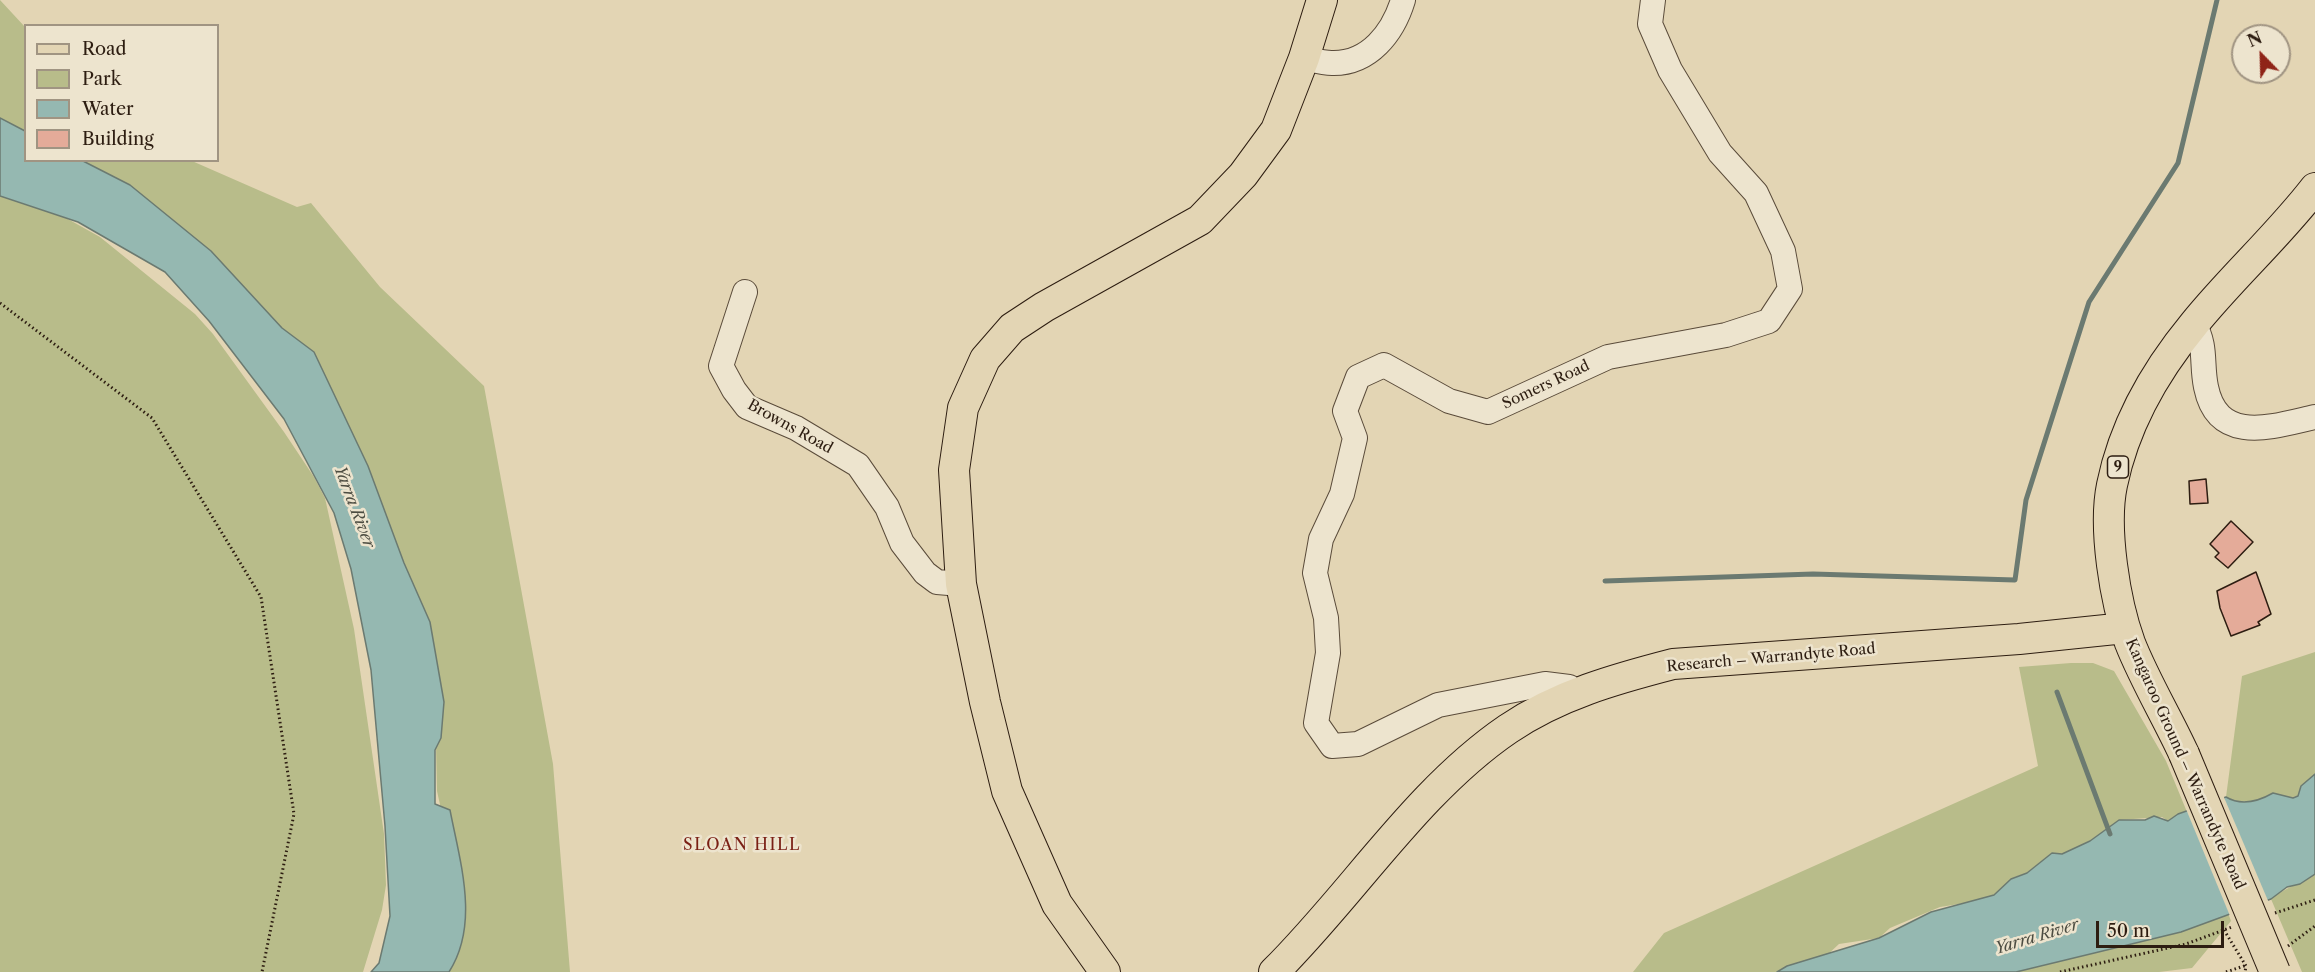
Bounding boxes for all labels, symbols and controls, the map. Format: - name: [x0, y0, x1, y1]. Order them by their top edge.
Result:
- legend: [24, 24, 219, 162]
- north arrow: [2231, 24, 2291, 84]
- text: N: [2244, 27, 2265, 51]
- text: Road: [82, 38, 127, 60]
- text: Park: [82, 68, 121, 90]
- text: Water: [82, 98, 134, 120]
- text: Building: [82, 128, 154, 150]
- street label: Somers Road: [1499, 357, 1593, 413]
- street label: Browns Road: [744, 396, 836, 458]
- road number: 9: [2108, 456, 2128, 478]
- water label: Yarra River: [330, 463, 378, 551]
- street label: Kangaroo Ground – Warrandyte Road: [2121, 636, 2249, 892]
- street label: Research – Warrandyte Road: [1666, 640, 1876, 676]
- district label: SLOAN HILL: [683, 835, 801, 855]
- scale bar: [2099, 909, 2226, 947]
- water label: Yarra River: [1993, 915, 2081, 959]
- text: 50 m: [2107, 920, 2150, 942]

